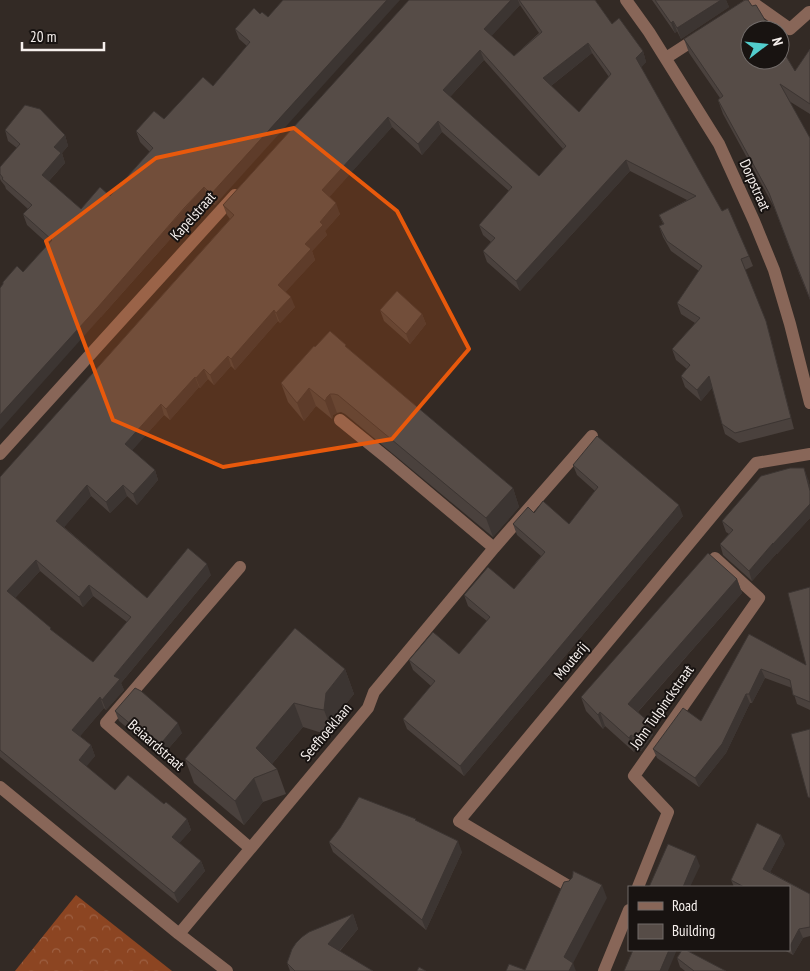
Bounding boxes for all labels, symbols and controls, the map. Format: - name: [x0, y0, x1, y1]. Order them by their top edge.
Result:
- scale bar: [22, 20, 105, 52]
- north arrow: [740, 20, 790, 70]
- text: 20 m: [30, 27, 56, 46]
- text: N: [768, 35, 787, 48]
- street label: Dorpstraat: [736, 156, 775, 214]
- street label: Kapelstraat: [166, 187, 219, 244]
- street label: Mouterij: [549, 638, 592, 683]
- street label: John Tulpinckstraat: [625, 661, 698, 753]
- street label: Seefhoeklaan: [296, 699, 355, 764]
- street label: Beiaardstraat: [124, 715, 188, 774]
- legend: [628, 886, 790, 951]
- text: Road: [672, 896, 698, 915]
- text: Building: [672, 921, 715, 940]

